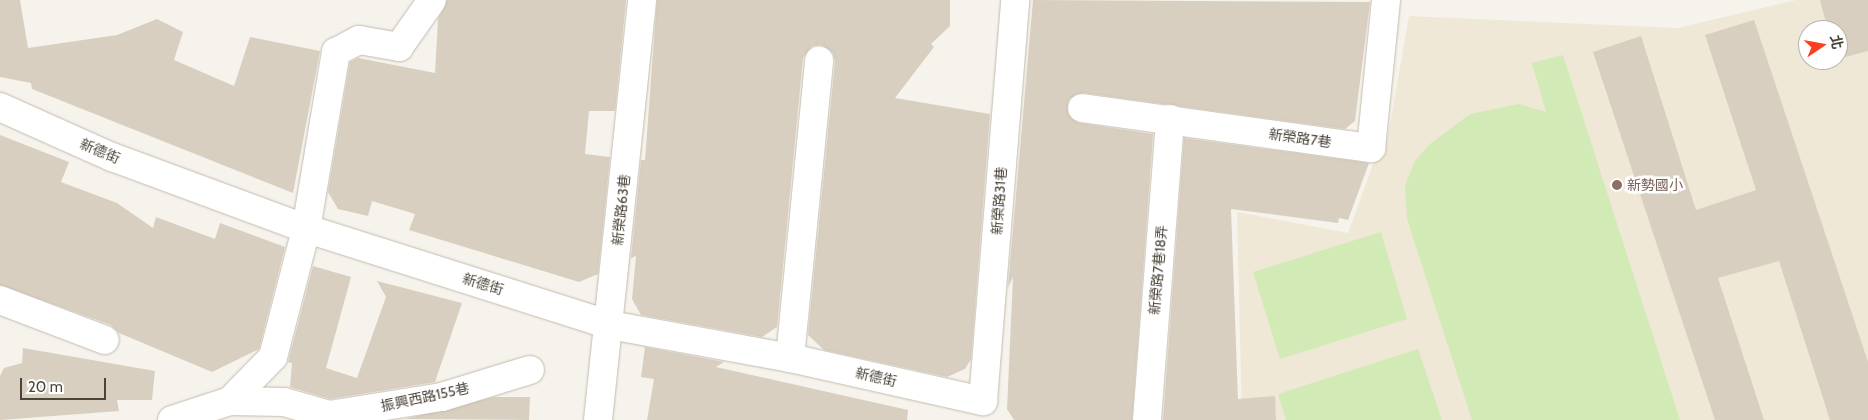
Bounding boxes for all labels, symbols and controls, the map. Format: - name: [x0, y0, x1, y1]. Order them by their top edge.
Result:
- north arrow: [1798, 20, 1848, 70]
- text: 北: [1826, 33, 1847, 51]
- street label: 新榮路7巷: [1268, 125, 1332, 151]
- street label: 新德街: [77, 135, 123, 167]
- street label: 新榮路31巷: [988, 166, 1010, 236]
- street label: 新榮路63巷: [609, 174, 633, 246]
- place label: 新勢國小: [1627, 177, 1683, 193]
- marker: 新勢國小: [1611, 179, 1623, 191]
- street label: 新榮路7巷18弄: [1146, 224, 1170, 316]
- street label: 新德街: [460, 270, 506, 298]
- street label: 新德街: [854, 364, 898, 390]
- scale bar: [22, 368, 109, 400]
- text: 20 m: [28, 378, 63, 396]
- street label: 振興西路155巷: [379, 379, 471, 415]

